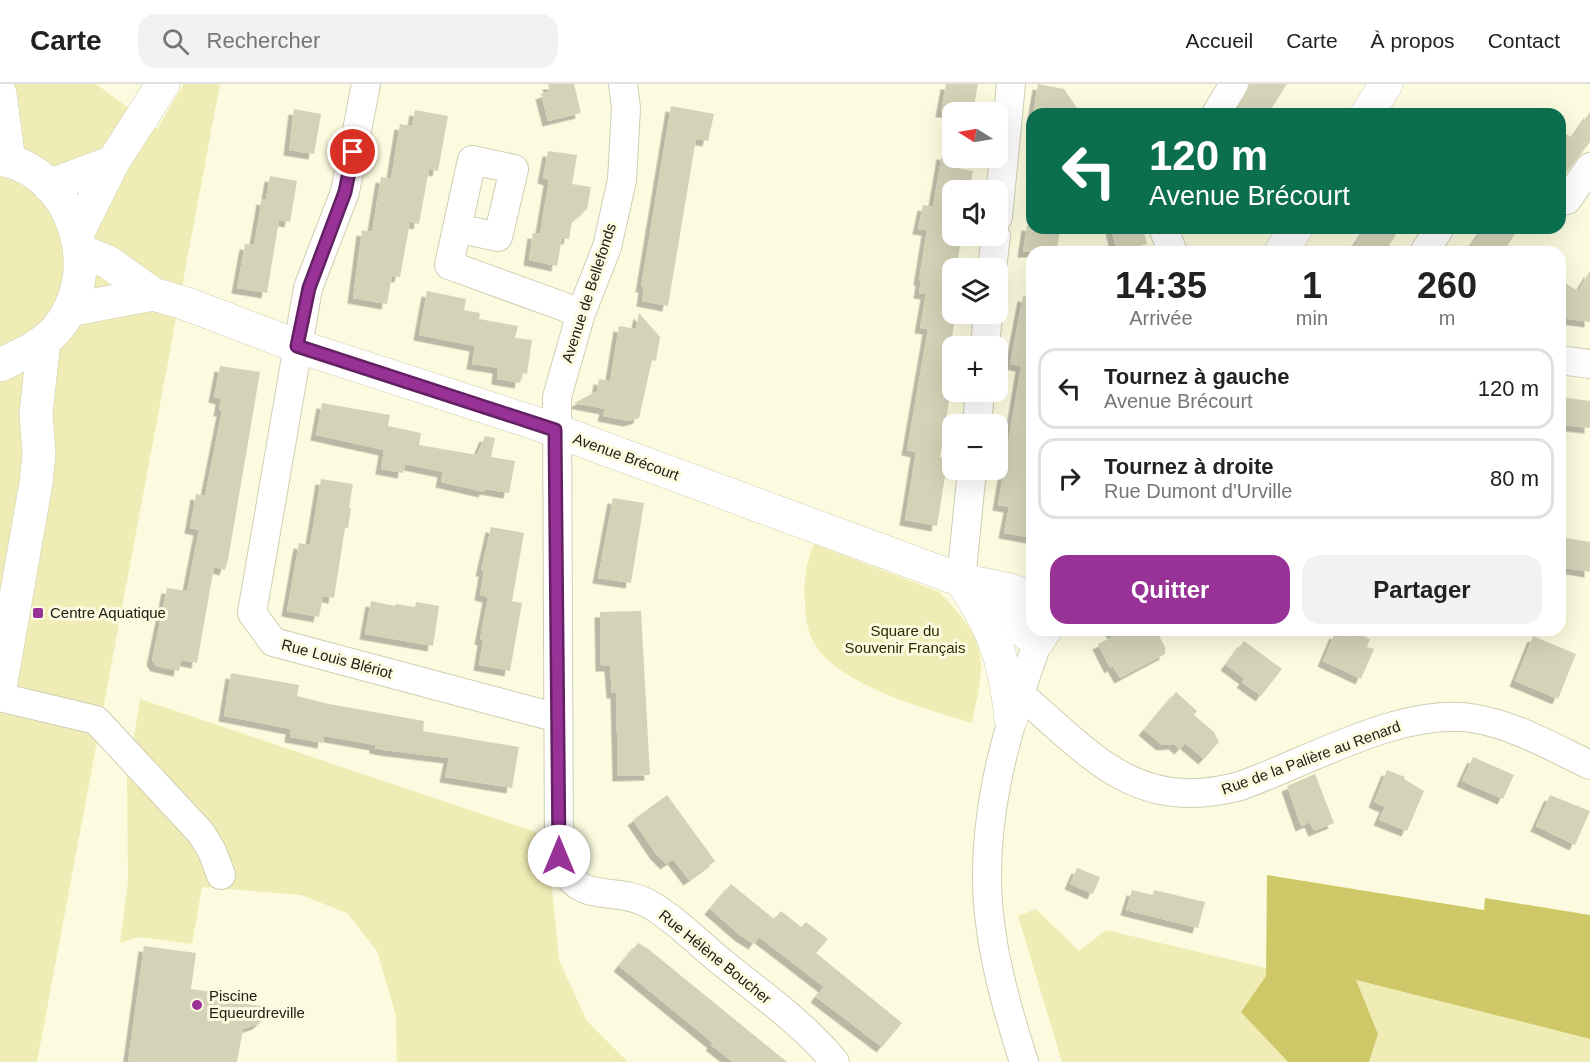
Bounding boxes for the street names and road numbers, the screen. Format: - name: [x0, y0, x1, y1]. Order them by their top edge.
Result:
- street label: Avenue de Bellefonds: [558, 221, 619, 365]
- street label: Avenue Brécourt: [571, 429, 682, 484]
- street label: Rue Louis Blériot: [280, 636, 395, 682]
- street label: Rue de la Palière au Renard: [1219, 717, 1403, 798]
- street label: Rue Hélène Boucher: [656, 906, 775, 1007]

